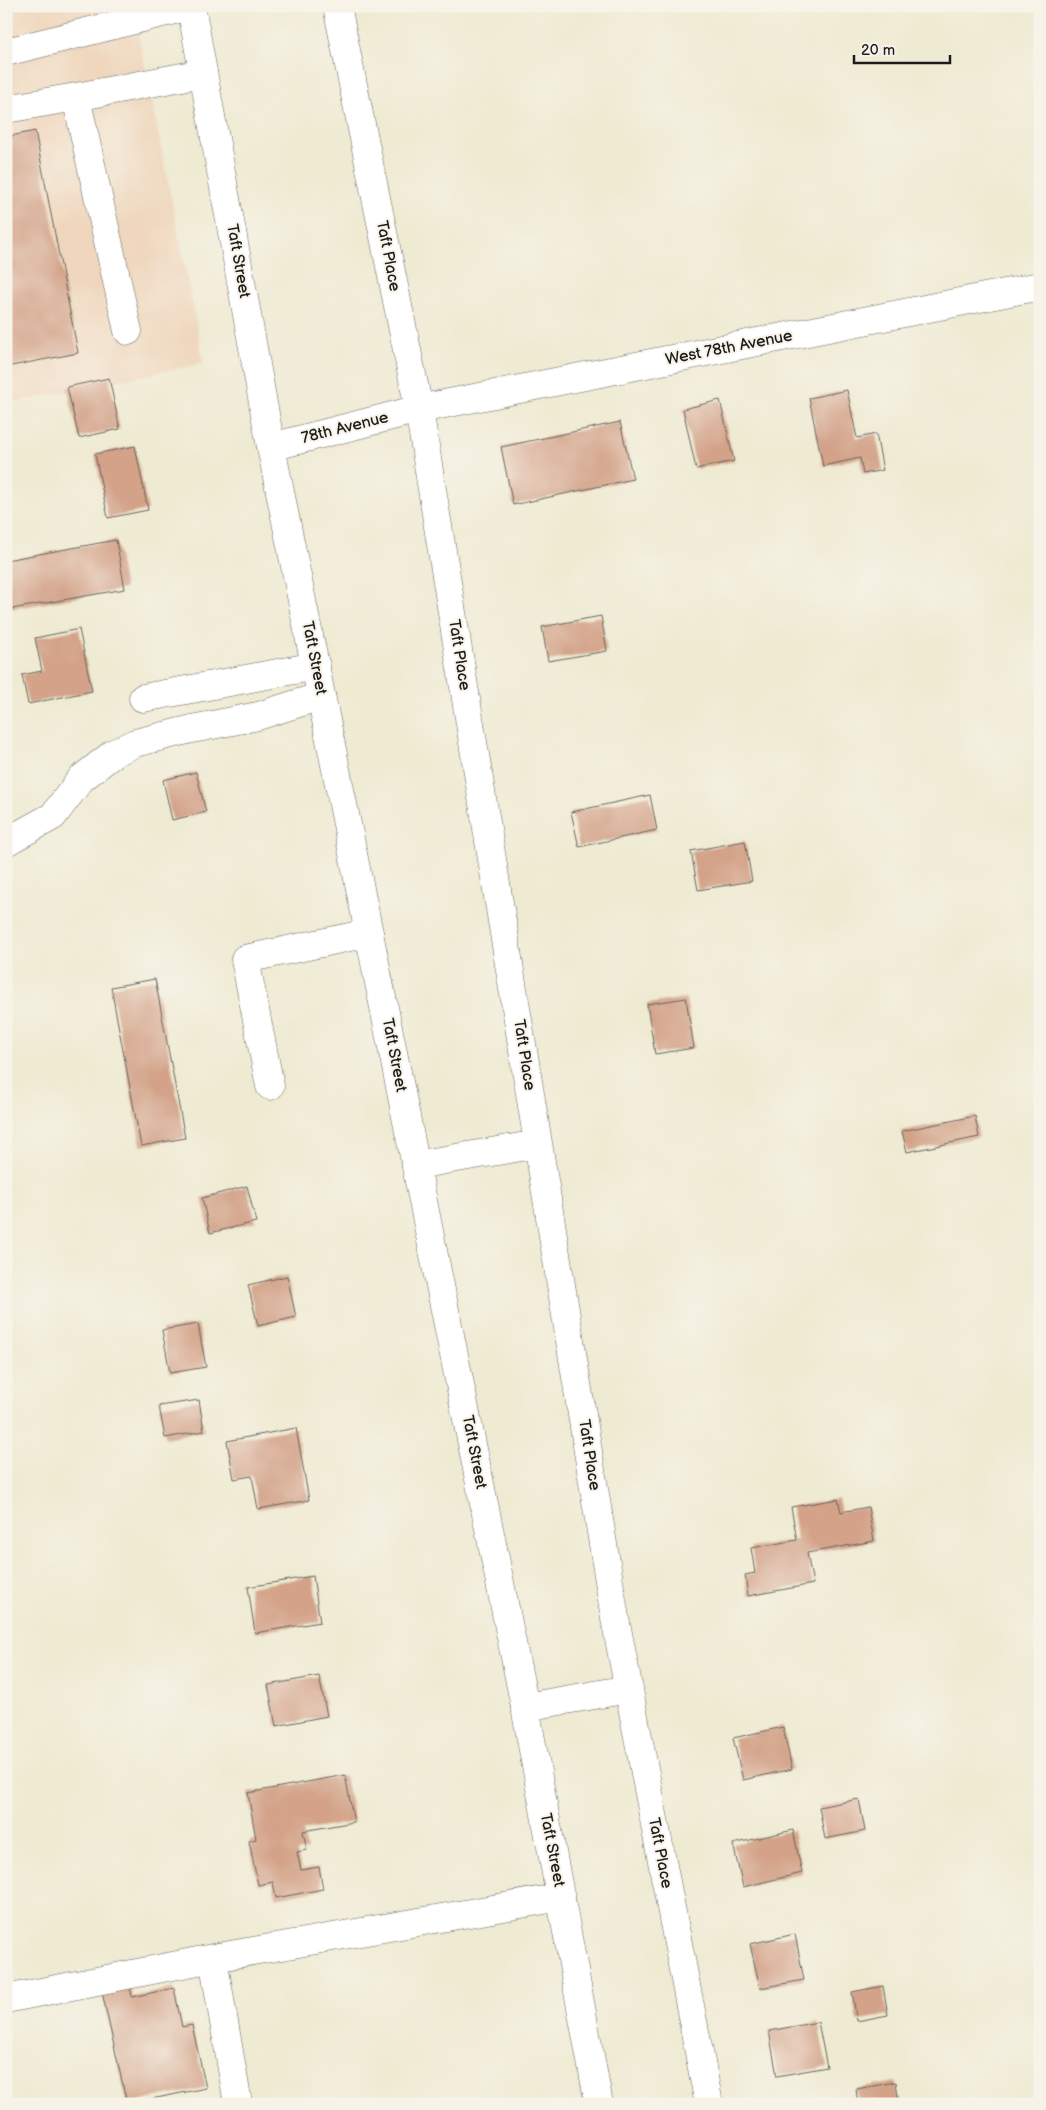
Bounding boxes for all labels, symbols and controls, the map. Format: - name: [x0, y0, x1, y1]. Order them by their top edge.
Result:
- scale bar: [854, 32, 950, 64]
- text: 20 m: [861, 41, 895, 60]
- street label: Taft Place: [372, 219, 404, 294]
- street label: Taft Street: [222, 223, 254, 300]
- street label: West 78th Avenue: [664, 326, 795, 370]
- street label: 78th Avenue: [300, 408, 391, 448]
- street label: Taft Place: [444, 618, 474, 692]
- street label: Taft Street: [298, 619, 330, 697]
- street label: Taft Street: [378, 1016, 410, 1094]
- street label: Taft Place: [509, 1018, 539, 1092]
- street label: Taft Street: [458, 1413, 490, 1491]
- street label: Taft Place: [574, 1418, 604, 1492]
- street label: Taft Street: [536, 1811, 568, 1889]
- street label: Taft Place: [644, 1816, 676, 1891]

